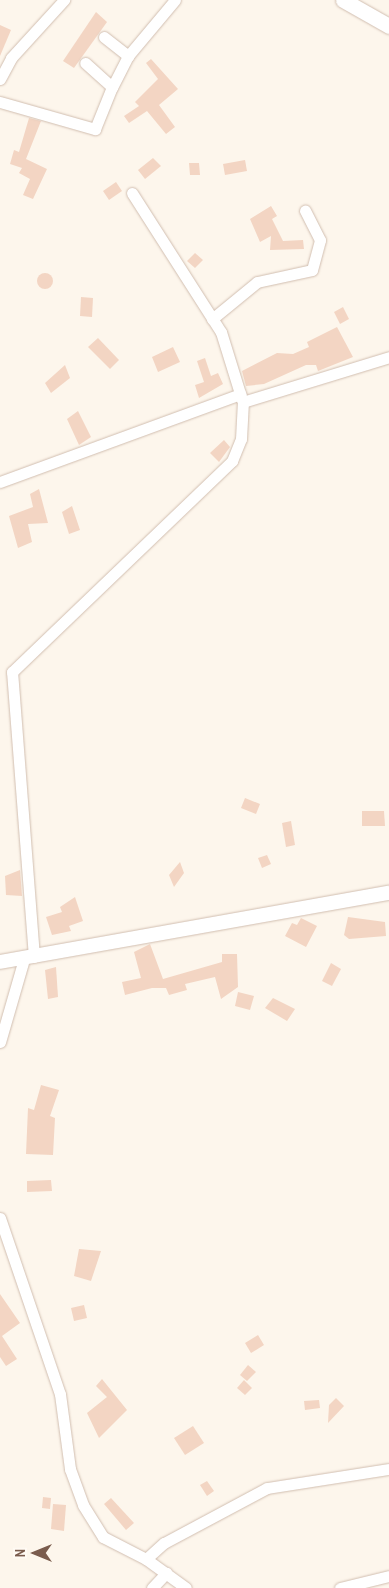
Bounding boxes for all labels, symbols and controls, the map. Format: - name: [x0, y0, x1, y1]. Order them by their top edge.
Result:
- north arrow: [10, 1528, 60, 1578]
- text: N: [11, 1549, 29, 1557]

